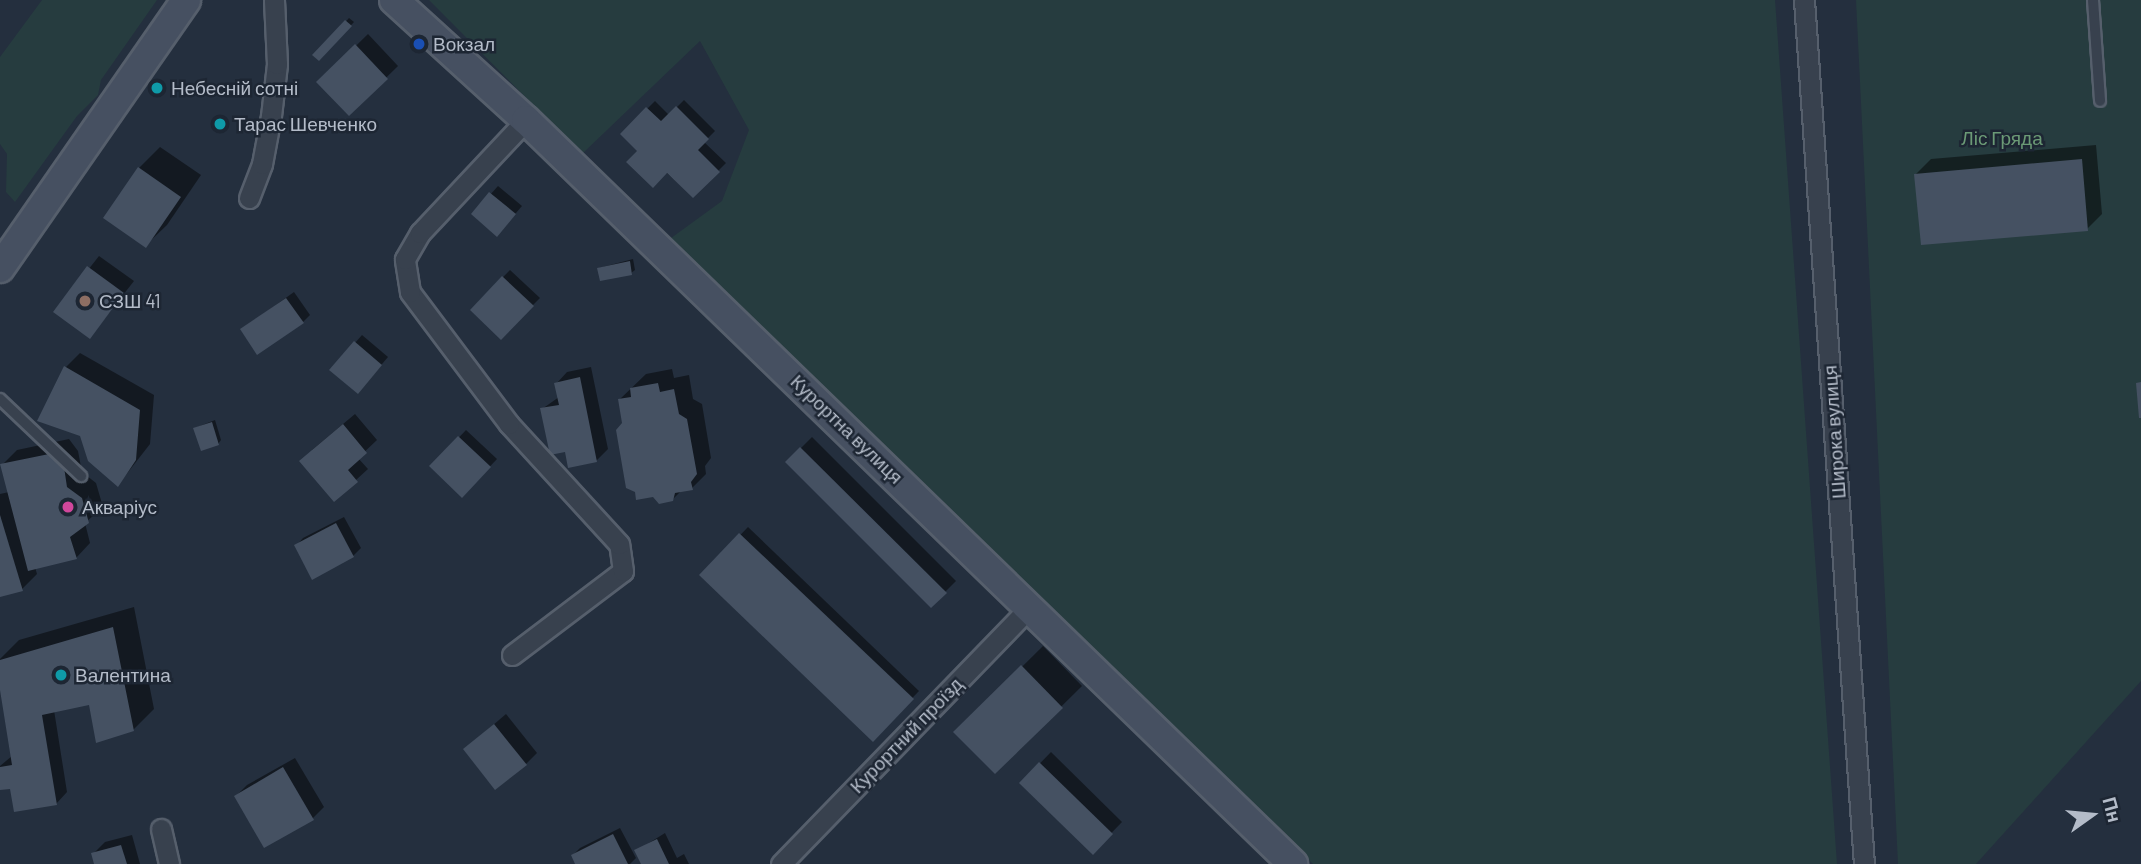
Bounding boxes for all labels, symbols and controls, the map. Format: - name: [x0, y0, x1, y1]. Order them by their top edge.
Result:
- place label: Вокзал: [433, 33, 495, 55]
- marker: Вокзал: [411, 36, 427, 52]
- place label: Небесній сотні: [171, 77, 298, 99]
- marker: Небесній сотні: [149, 80, 165, 96]
- place label: Тарас Шевченко: [234, 113, 377, 135]
- marker: Тарас Шевченко: [212, 116, 228, 132]
- park label: Ліс Гряда: [1961, 127, 2043, 149]
- place label: СЗШ 41: [99, 290, 161, 312]
- marker: СЗШ 41: [77, 293, 93, 309]
- street label: Широка вулиця: [1818, 364, 1850, 500]
- street label: Курортна вулиця: [786, 370, 908, 488]
- place label: Акваріус: [82, 496, 157, 518]
- marker: Акваріус: [60, 499, 76, 515]
- place label: Валентина: [75, 664, 171, 686]
- marker: Валентина: [53, 667, 69, 683]
- street label: Курортний проїзд: [845, 672, 967, 798]
- north arrow: [2057, 780, 2127, 850]
- text: Пн: [2098, 794, 2127, 825]

